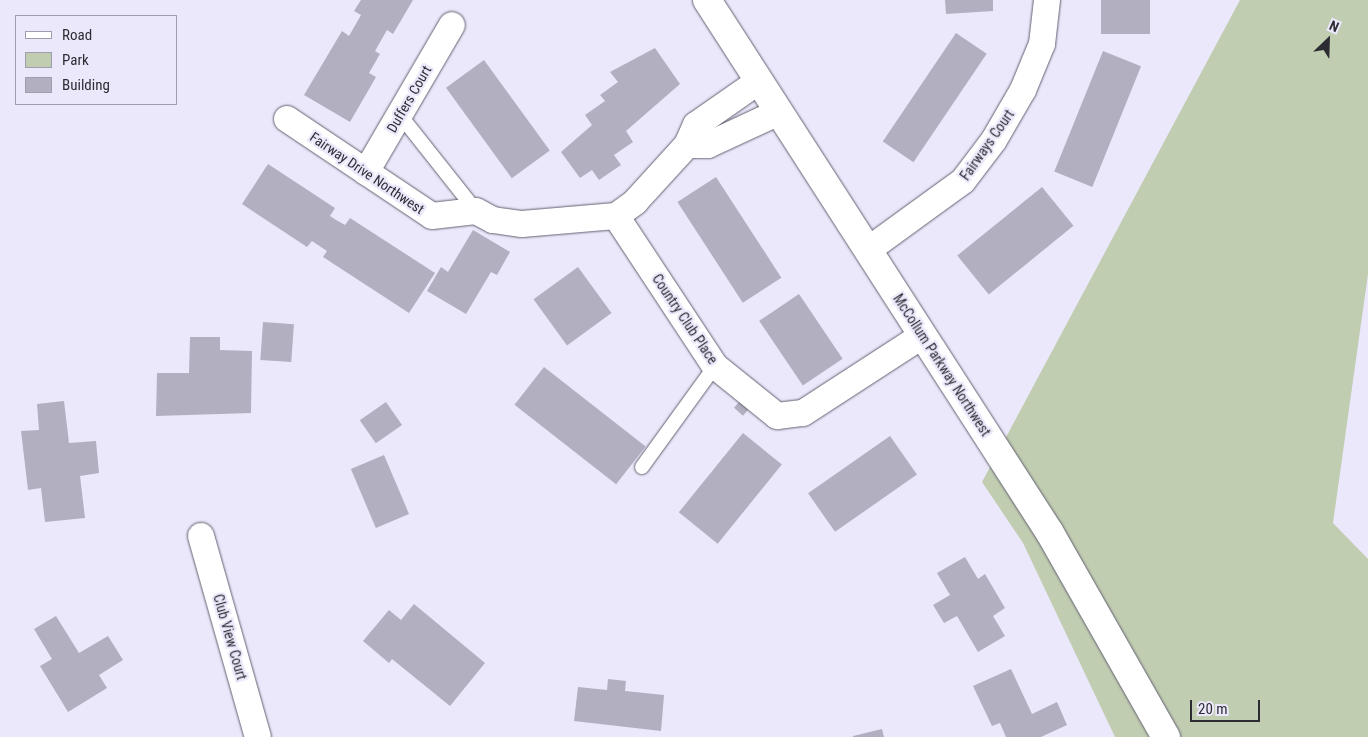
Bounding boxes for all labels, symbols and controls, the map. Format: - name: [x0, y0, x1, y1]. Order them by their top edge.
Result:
- legend: [15, 15, 178, 105]
- north arrow: [1303, 15, 1353, 65]
- text: N: [1327, 17, 1341, 35]
- text: Road: [62, 26, 92, 44]
- text: Park: [62, 51, 89, 69]
- street label: Duffers Court: [383, 63, 435, 135]
- text: Building: [62, 76, 110, 94]
- street label: Fairways Court: [956, 106, 1018, 184]
- street label: Fairway Drive Northwest: [307, 129, 427, 217]
- street label: Country Club Place: [649, 271, 721, 367]
- street label: McCollum Parkway Northwest: [890, 291, 994, 439]
- street label: Club View Court: [210, 592, 250, 682]
- scale bar: [1193, 690, 1263, 722]
- text: 20 m: [1198, 700, 1228, 718]

